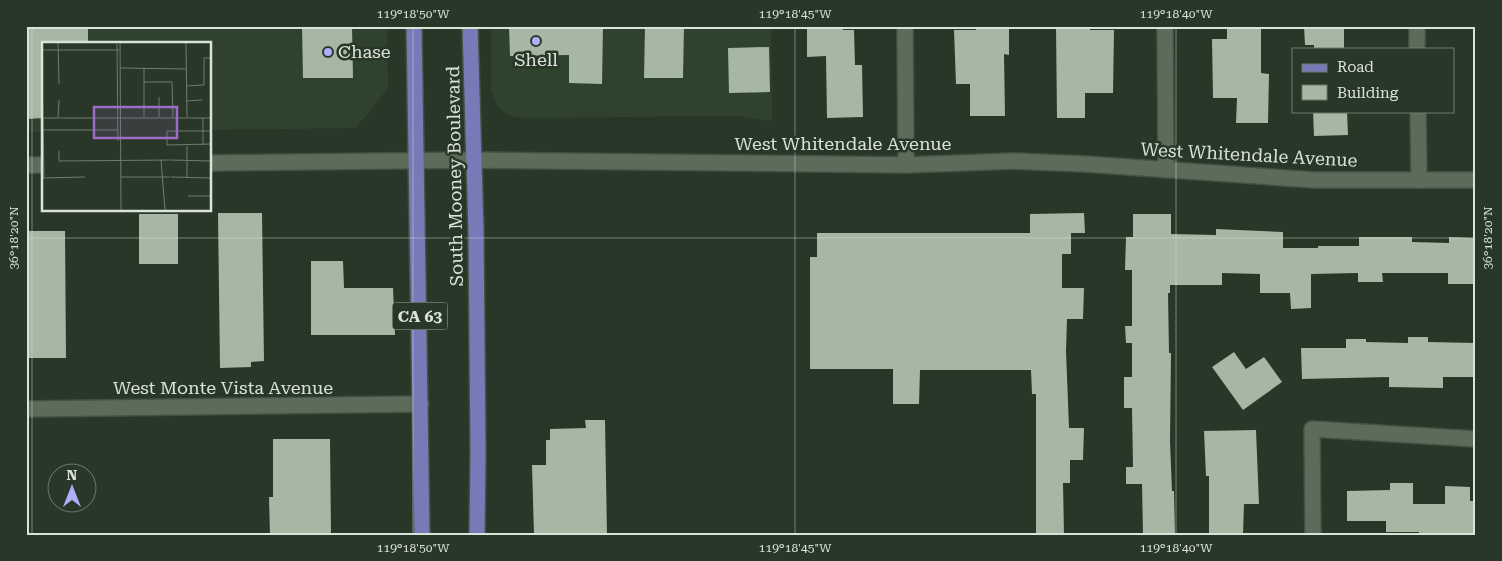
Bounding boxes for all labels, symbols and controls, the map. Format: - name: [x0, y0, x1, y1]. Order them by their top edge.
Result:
- text: 119°18'50"W: [377, 7, 450, 21]
- text: 119°18'45"W: [759, 7, 832, 21]
- text: 119°18'40"W: [1140, 7, 1213, 21]
- marker: Shell: [530, 35, 542, 47]
- place label: Chase: [338, 41, 391, 62]
- inset map: [42, 42, 211, 211]
- marker: Chase: [322, 46, 334, 58]
- legend: [1292, 48, 1454, 112]
- place label: Shell: [514, 49, 558, 70]
- text: Road: [1337, 58, 1374, 76]
- street label: South Mooney Boulevard: [442, 65, 467, 286]
- text: Building: [1337, 84, 1399, 102]
- street label: West Whitendale Avenue: [735, 133, 952, 154]
- street label: West Whitendale Avenue: [1140, 138, 1358, 171]
- text: 36°18'20"N: [7, 206, 21, 270]
- text: 36°18'20"N: [1481, 206, 1495, 270]
- road number: CA 63: [392, 302, 448, 330]
- street label: West Monte Vista Avenue: [113, 377, 333, 398]
- north arrow: [48, 464, 98, 514]
- text: N: [67, 467, 78, 483]
- text: 119°18'50"W: [377, 541, 450, 555]
- text: 119°18'45"W: [759, 541, 832, 555]
- text: 119°18'40"W: [1140, 541, 1213, 555]

